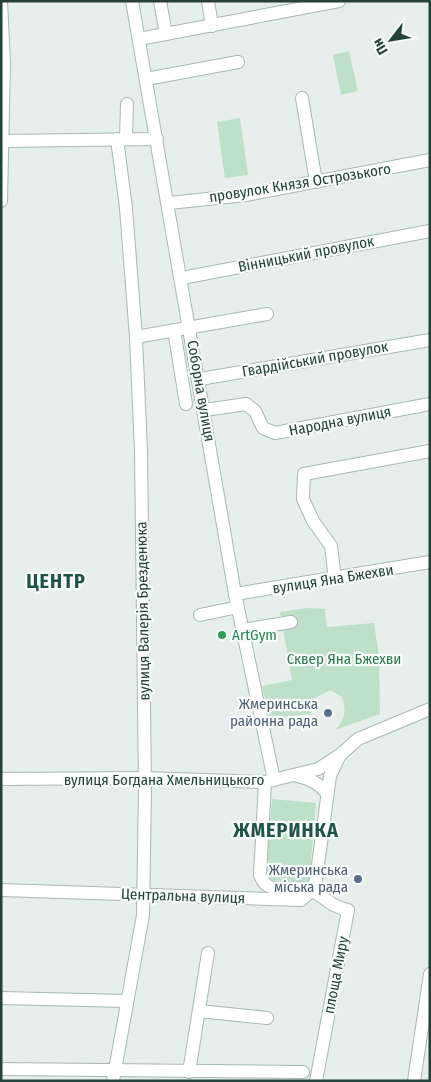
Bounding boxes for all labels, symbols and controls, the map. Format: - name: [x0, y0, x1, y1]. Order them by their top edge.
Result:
- north arrow: [366, 15, 416, 65]
- text: Пн: [369, 35, 392, 58]
- street label: провулок Князя Острозького: [208, 160, 392, 206]
- street label: Вінницький провулок: [237, 232, 375, 276]
- street label: Гвардійський провулок: [241, 337, 389, 381]
- street label: Соборна вулиця: [183, 339, 219, 443]
- street label: Народна вулиця: [287, 402, 393, 440]
- street label: вулиця Валерія Брезденюка: [132, 521, 154, 701]
- street label: вулиця Яна Бжехви: [271, 561, 395, 597]
- district label: ЦЕНТР: [26, 569, 86, 593]
- place label: ArtGym: [232, 626, 277, 644]
- marker: ArtGym: [216, 629, 228, 641]
- park label: Сквер Яна Бжехви: [287, 650, 401, 668]
- place label: Жмеринська районна рада: [230, 695, 318, 730]
- marker: Жмеринська районна рада: [322, 707, 334, 719]
- street label: вулиця Богдана Хмельницького: [64, 771, 264, 789]
- district label: ЖМЕРИНКА: [232, 818, 339, 842]
- place label: Жмеринська міська рада: [269, 861, 348, 896]
- marker: Жмеринська міська рада: [352, 873, 364, 885]
- street label: Центральна вулиця: [121, 885, 245, 907]
- street label: площа Миру: [320, 934, 352, 1015]

